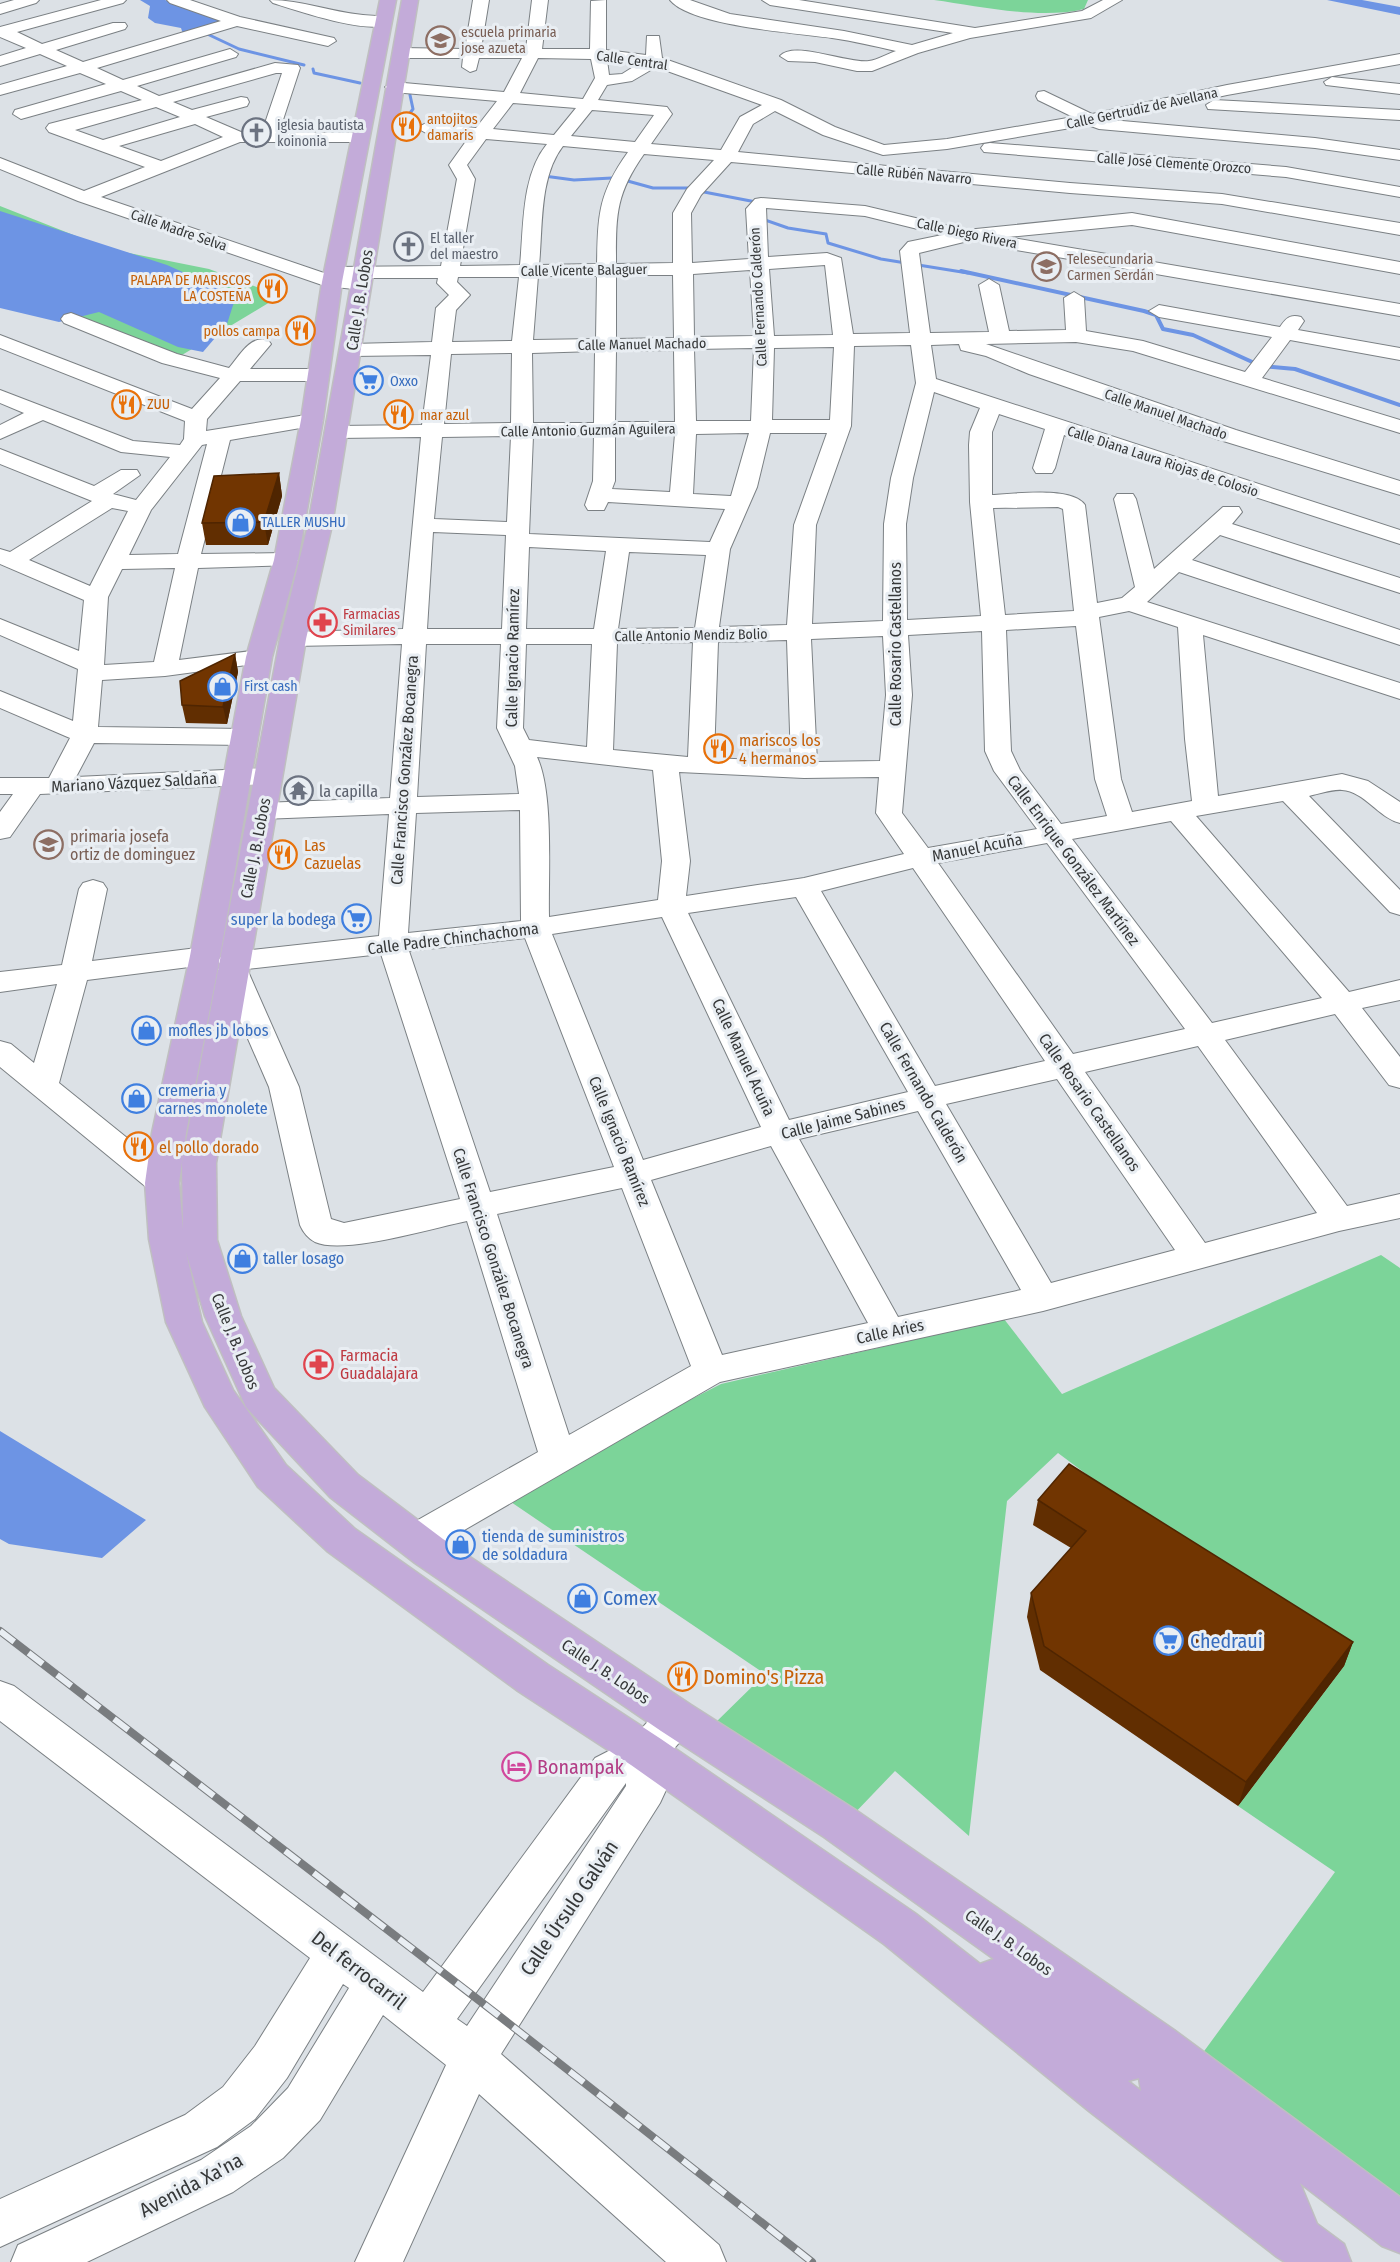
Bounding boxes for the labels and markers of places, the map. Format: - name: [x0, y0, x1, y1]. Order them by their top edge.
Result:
- school or university icon: escuela primaria jose azueta: [424, 24, 456, 56]
- place label: escuela primaria jose azueta: [460, 24, 557, 57]
- restaurant icon: antojitos damaris: [390, 111, 422, 143]
- place label: antojitos damaris: [427, 111, 478, 144]
- church icon: iglesia bautista koinonia: [240, 117, 272, 149]
- place label: iglesia bautista koinonia: [277, 117, 364, 150]
- church icon: El taller del maestro: [393, 230, 425, 262]
- place label: El taller del maestro: [430, 230, 498, 263]
- school or university icon: Telesecundaria Carmen Serdán: [1030, 251, 1062, 283]
- place label: Telesecundaria Carmen Serdán: [1067, 251, 1154, 284]
- place label: PALAPA DE MARISCOS LA COSTEÑA: [130, 272, 252, 305]
- restaurant icon: PALAPA DE MARISCOS LA COSTEÑA: [256, 272, 288, 304]
- restaurant icon: pollos campa: [285, 315, 317, 347]
- place label: pollos campa: [204, 323, 280, 340]
- supermarket icon: Oxxo: [353, 365, 385, 397]
- place label: Oxxo: [390, 373, 418, 390]
- restaurant icon: ZUU: [110, 388, 142, 420]
- place label: ZUU: [147, 396, 170, 413]
- restaurant icon: mar azul: [383, 399, 415, 431]
- place label: mar azul: [420, 407, 469, 424]
- shop icon: TALLER MUSHU: [224, 506, 256, 538]
- place label: TALLER MUSHU: [261, 514, 346, 531]
- pharmacy icon: Farmacias Similares: [306, 606, 338, 638]
- place label: Farmacias Similares: [343, 606, 400, 639]
- shop icon: First cash: [207, 670, 239, 702]
- place label: First cash: [244, 678, 298, 695]
- place label: mariscos los 4 hermanos: [739, 731, 821, 768]
- restaurant icon: mariscos los 4 hermanos: [702, 733, 734, 765]
- temple icon: la capilla: [282, 775, 314, 807]
- place label: la capilla: [319, 782, 378, 801]
- place label: primaria josefa ortiz de dominguez: [70, 827, 195, 864]
- school or university icon: primaria josefa ortiz de dominguez: [33, 829, 65, 861]
- place label: Las Cazuelas: [304, 836, 361, 873]
- restaurant icon: Las Cazuelas: [267, 838, 299, 870]
- supermarket icon: super la bodega: [341, 903, 373, 935]
- place label: super la bodega: [231, 910, 336, 929]
- shop icon: mofles jb lobos: [131, 1014, 163, 1046]
- place label: mofles jb lobos: [168, 1021, 269, 1040]
- place label: cremeria y carnes monolete: [158, 1081, 268, 1118]
- shop icon: cremeria y carnes monolete: [121, 1083, 153, 1115]
- restaurant icon: el pollo dorado: [122, 1131, 154, 1163]
- place label: el pollo dorado: [159, 1138, 259, 1157]
- shop icon: taller losago: [226, 1242, 258, 1274]
- place label: taller losago: [263, 1249, 344, 1268]
- place label: Farmacia Guadalajara: [340, 1346, 418, 1383]
- pharmacy icon: Farmacia Guadalajara: [303, 1348, 335, 1380]
- place label: tienda de suministros de soldadura: [482, 1527, 625, 1564]
- shop icon: tienda de suministros de soldadura: [445, 1529, 477, 1561]
- shop icon: Comex: [566, 1582, 598, 1614]
- place label: Comex: [603, 1586, 657, 1610]
- supermarket icon: Chedraui: [1153, 1625, 1185, 1657]
- place label: Chedraui: [1190, 1629, 1263, 1653]
- restaurant icon: Domino's Pizza: [666, 1661, 698, 1693]
- place label: Domino's Pizza: [703, 1665, 824, 1689]
- hotel icon: Bonampak: [500, 1751, 532, 1783]
- place label: Bonampak: [537, 1755, 624, 1779]

